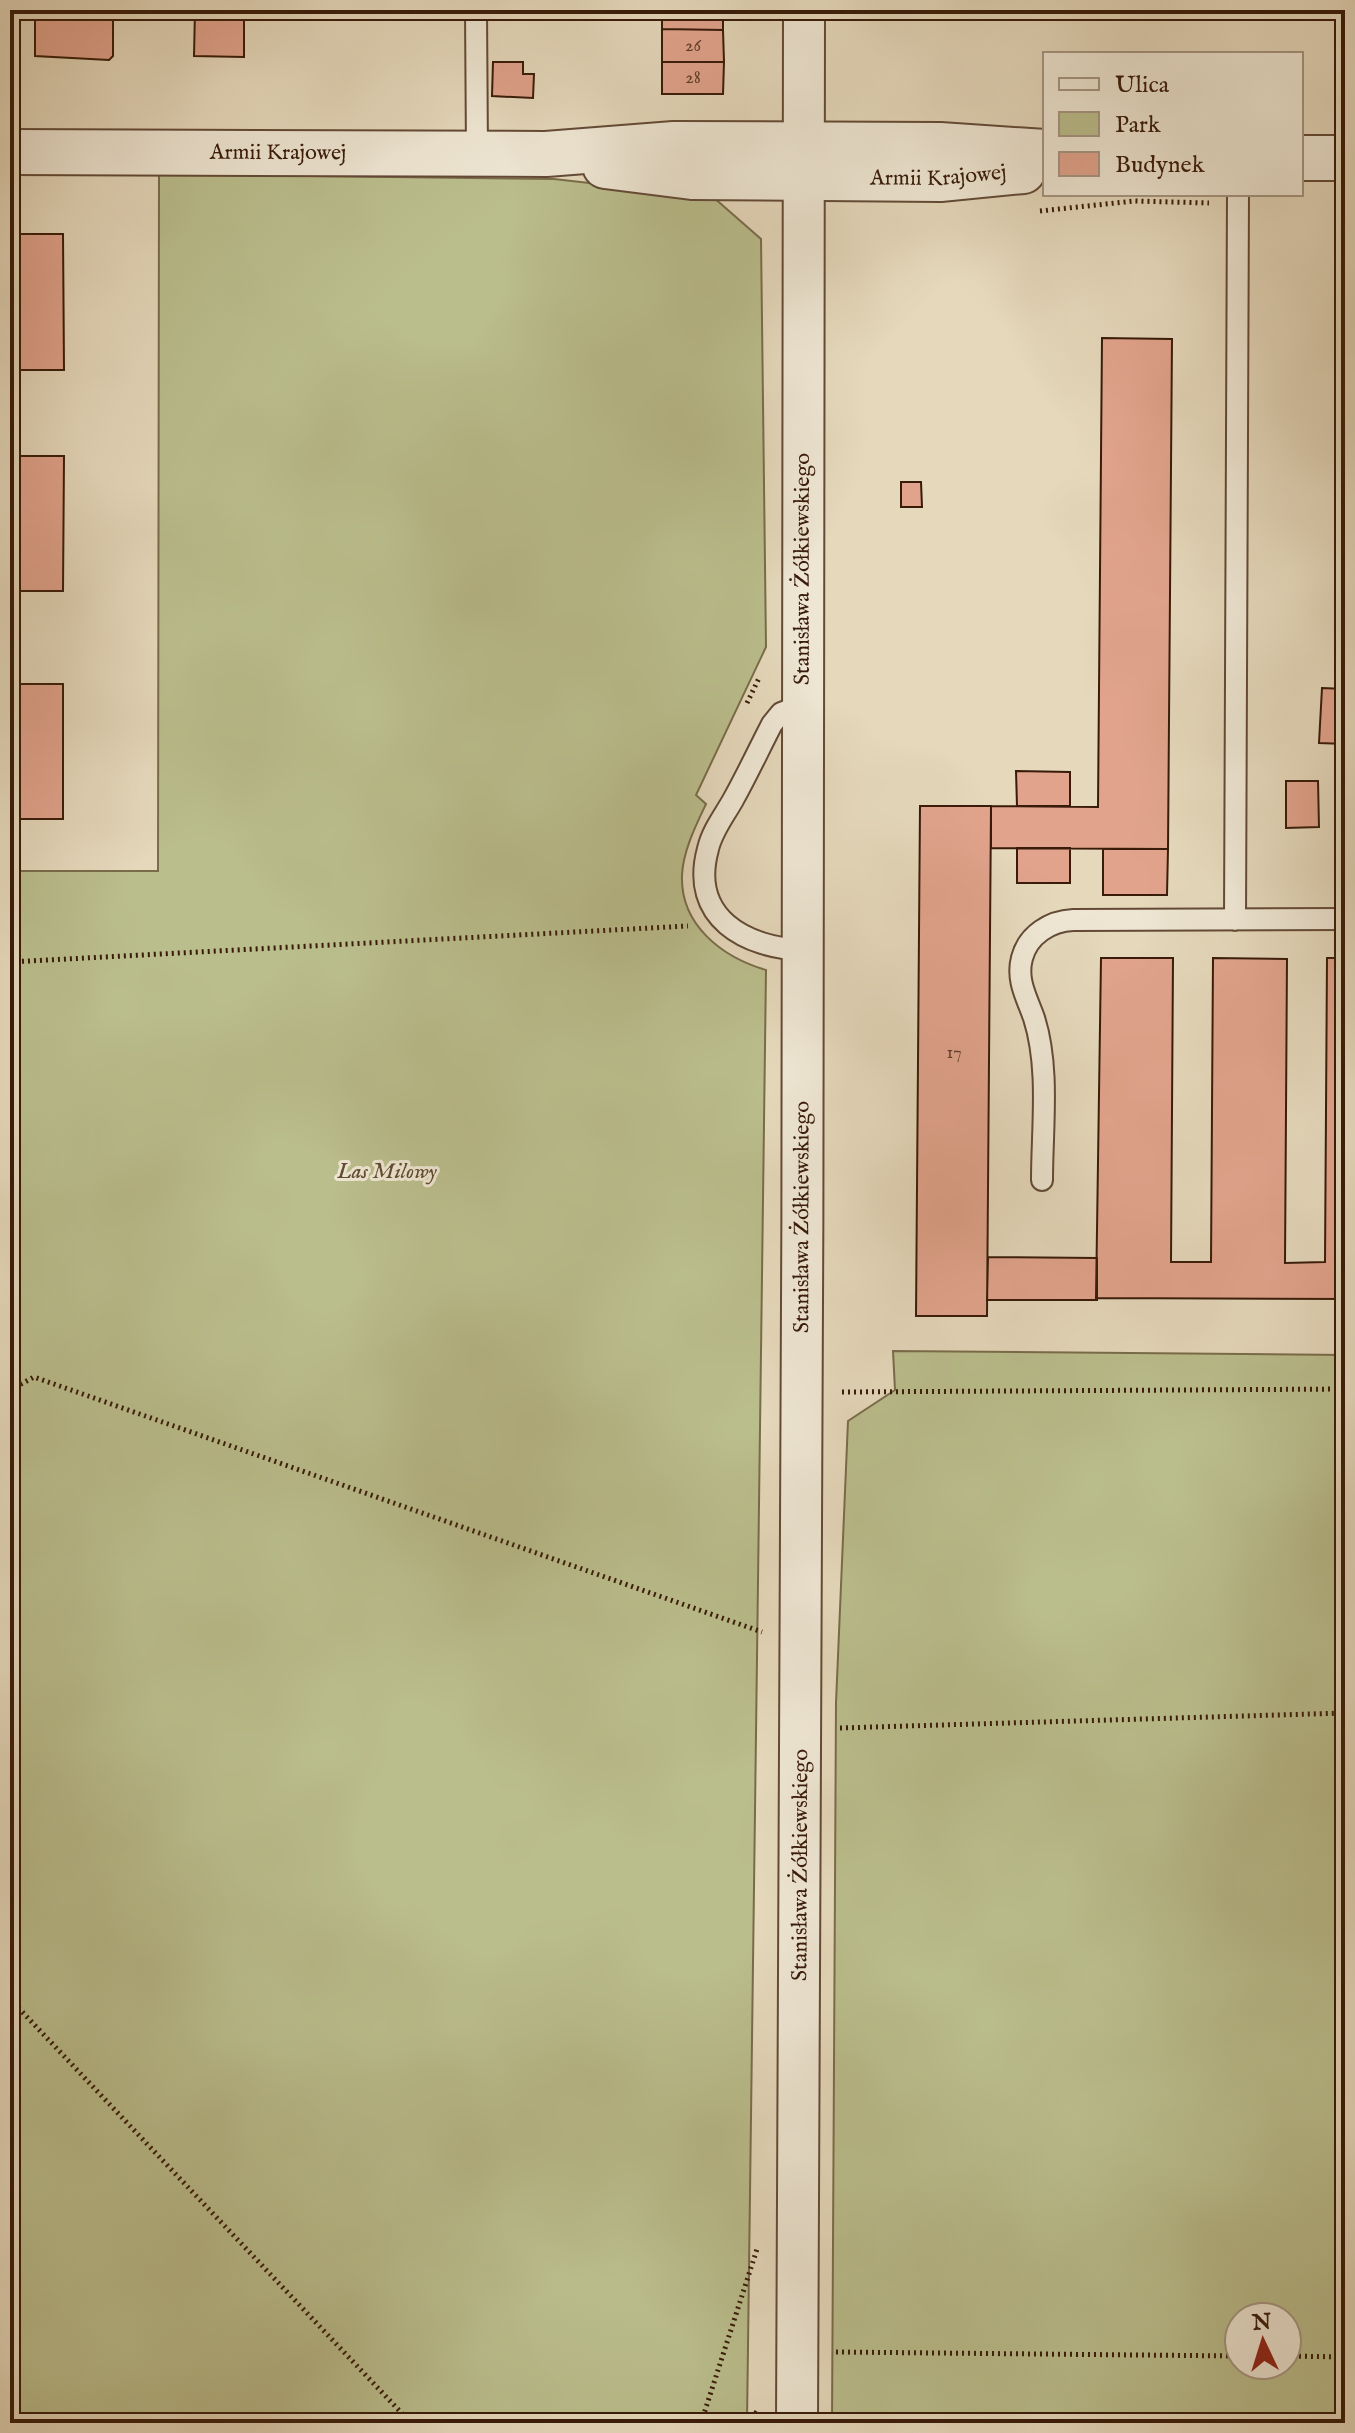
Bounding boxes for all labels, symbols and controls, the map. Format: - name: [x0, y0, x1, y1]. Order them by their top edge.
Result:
- house number: 26: [685, 35, 701, 58]
- legend: [1043, 52, 1303, 196]
- house number: 28: [685, 67, 701, 90]
- text: Ulica: [1115, 70, 1170, 101]
- text: Park: [1115, 110, 1161, 141]
- street label: Armii Krajowej: [209, 139, 346, 167]
- text: Budynek: [1115, 150, 1205, 181]
- street label: Armii Krajowej: [869, 159, 1008, 193]
- street label: Stanisława Żółkiewskiego: [789, 453, 817, 685]
- house number: 17: [946, 1042, 962, 1065]
- street label: Stanisława Żółkiewskiego: [788, 1101, 816, 1333]
- park label: Las Milowy: [336, 1158, 438, 1186]
- street label: Stanisława Żółkiewskiego: [786, 1749, 815, 1981]
- north arrow: [1223, 2301, 1303, 2381]
- text: N: [1250, 2308, 1272, 2338]

